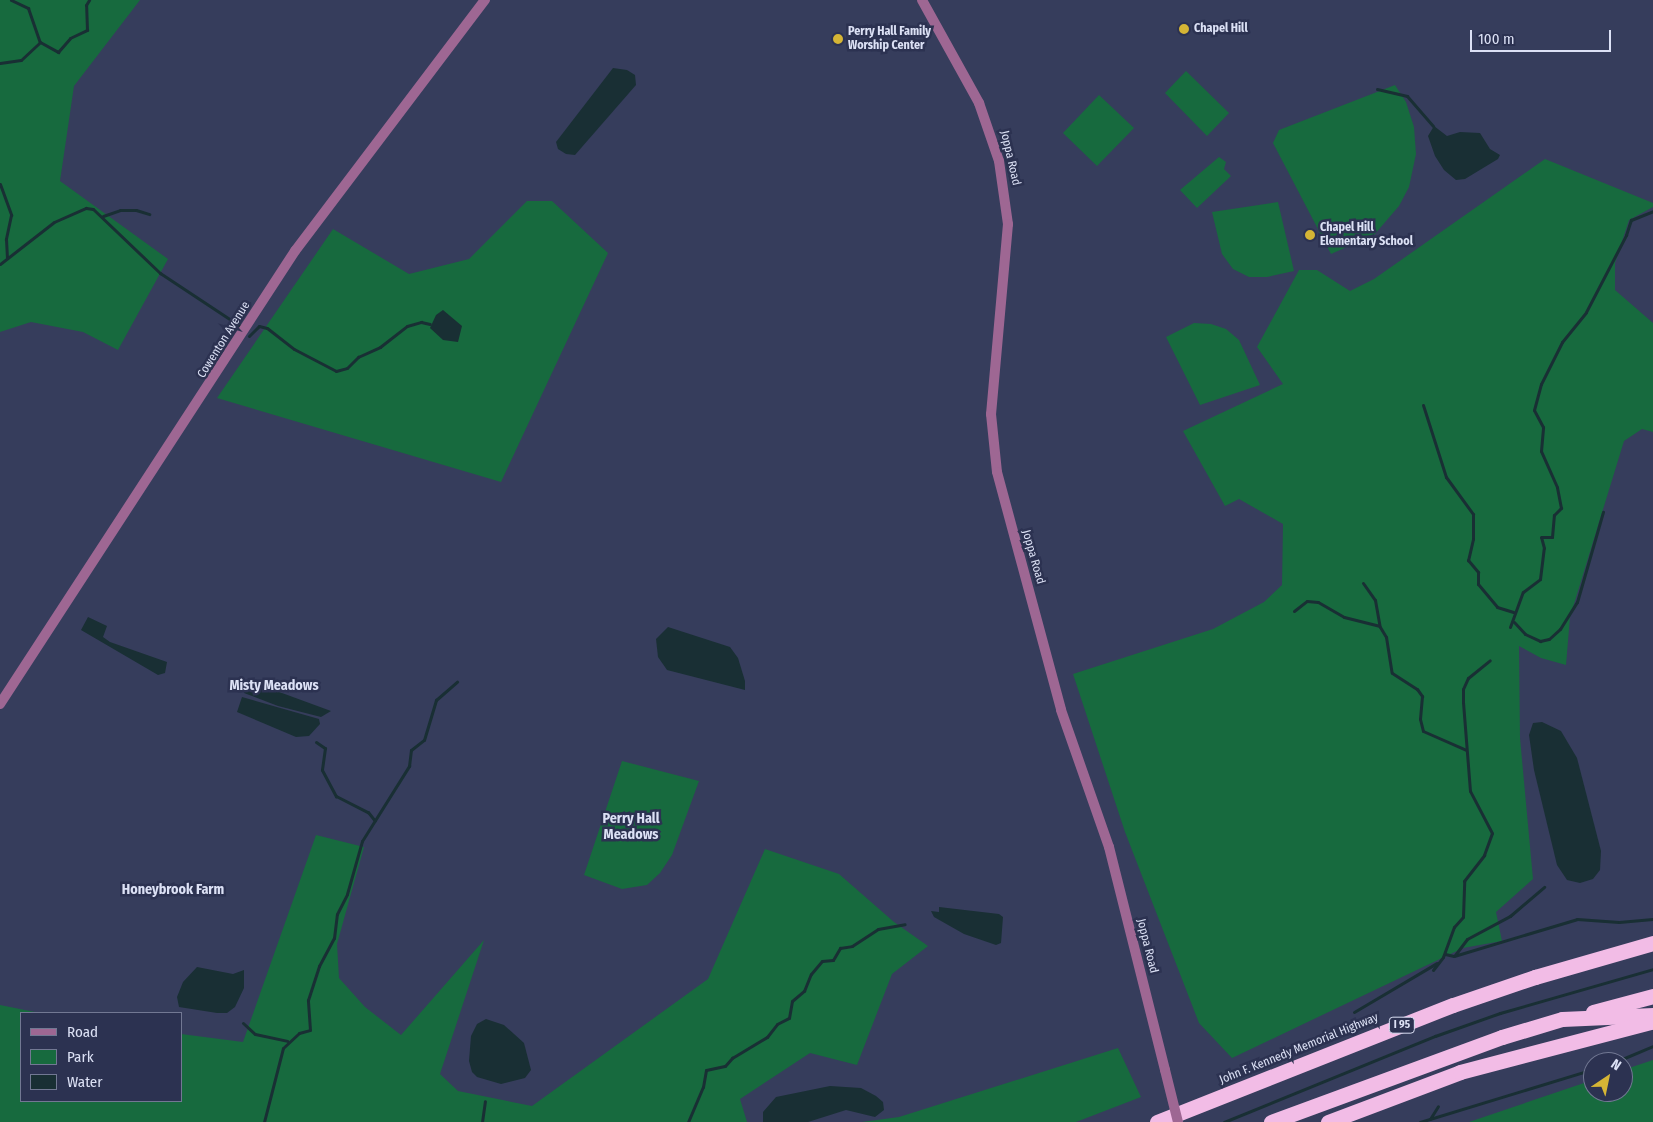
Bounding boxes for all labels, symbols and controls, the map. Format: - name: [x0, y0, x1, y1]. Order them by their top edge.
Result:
- scale bar: [1473, 20, 1614, 52]
- place label: Chapel Hill: [1194, 22, 1248, 36]
- marker: Chapel Hill: [1178, 23, 1190, 35]
- place label: Perry Hall Family Worship Center: [848, 25, 931, 53]
- text: 100 m: [1478, 30, 1515, 48]
- marker: Perry Hall Family Worship Center: [832, 33, 844, 45]
- street label: Joppa Road: [997, 129, 1023, 187]
- place label: Chapel Hill Elementary School: [1320, 221, 1413, 249]
- marker: Chapel Hill Elementary School: [1304, 229, 1316, 241]
- street label: Cowenton Avenue: [195, 299, 253, 381]
- street label: Joppa Road: [1018, 528, 1048, 586]
- district label: Misty Meadows: [229, 678, 319, 694]
- district label: Perry Hall Meadows: [602, 811, 660, 844]
- district label: Honeybrook Farm: [122, 882, 224, 898]
- street label: Joppa Road: [1133, 917, 1161, 975]
- street label: John F. Kennedy Memorial Highway: [1218, 1010, 1380, 1088]
- legend: [20, 1012, 182, 1102]
- road number: I 95: [1388, 1016, 1416, 1034]
- text: Road: [67, 1023, 98, 1041]
- text: Park: [67, 1048, 94, 1066]
- north arrow: [1583, 1052, 1633, 1102]
- text: N: [1608, 1056, 1624, 1074]
- text: Water: [67, 1073, 102, 1091]

